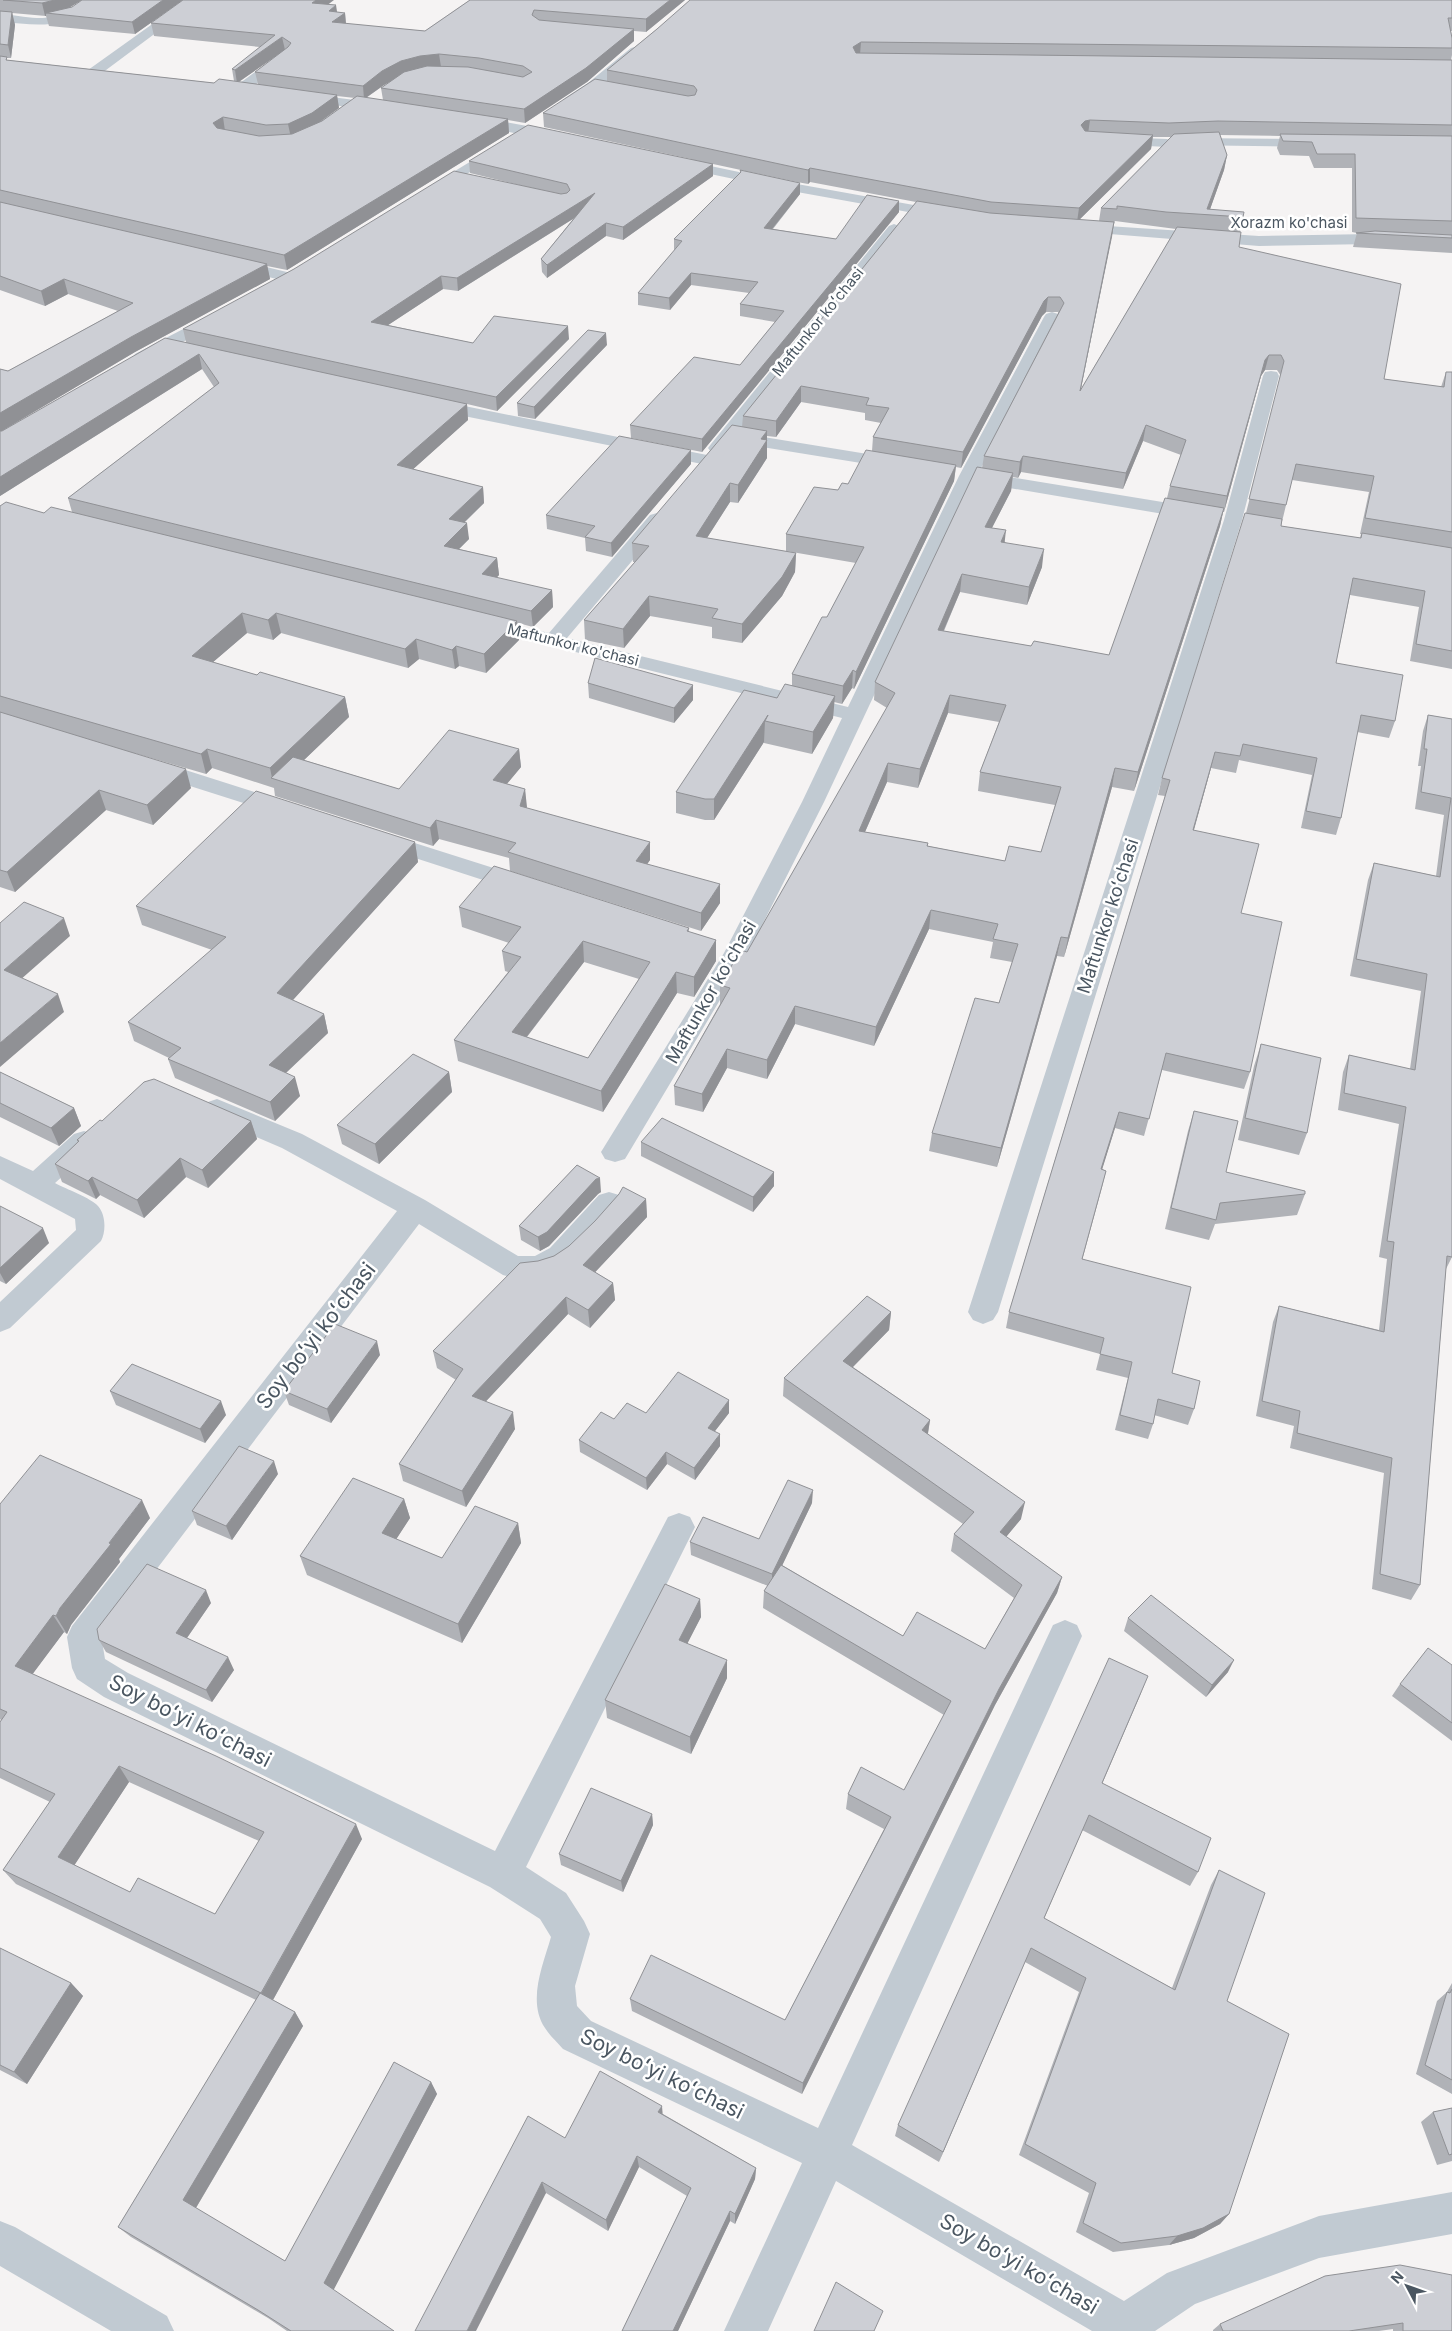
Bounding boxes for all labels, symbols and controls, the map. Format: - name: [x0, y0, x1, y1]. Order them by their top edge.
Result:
- street label: Xorazm ko'chasi: [1231, 213, 1347, 232]
- street label: Maftunkor koʻchasi: [768, 263, 867, 380]
- street label: Maftunkor ko'chasi: [505, 619, 641, 670]
- street label: Maftunkor koʻchasi: [1073, 836, 1142, 996]
- street label: Maftunkor koʻchasi: [661, 916, 760, 1067]
- street label: Soy boʻyi koʻchasi: [251, 1258, 381, 1414]
- street label: Soy boʻyi koʻchasi: [105, 1669, 276, 1772]
- street label: Soy boʻyi koʻchasi: [576, 2023, 748, 2124]
- street label: Soy boʻyi koʻchasi: [936, 2208, 1103, 2319]
- north arrow: [1382, 2261, 1432, 2311]
- text: N: [1387, 2268, 1407, 2287]

